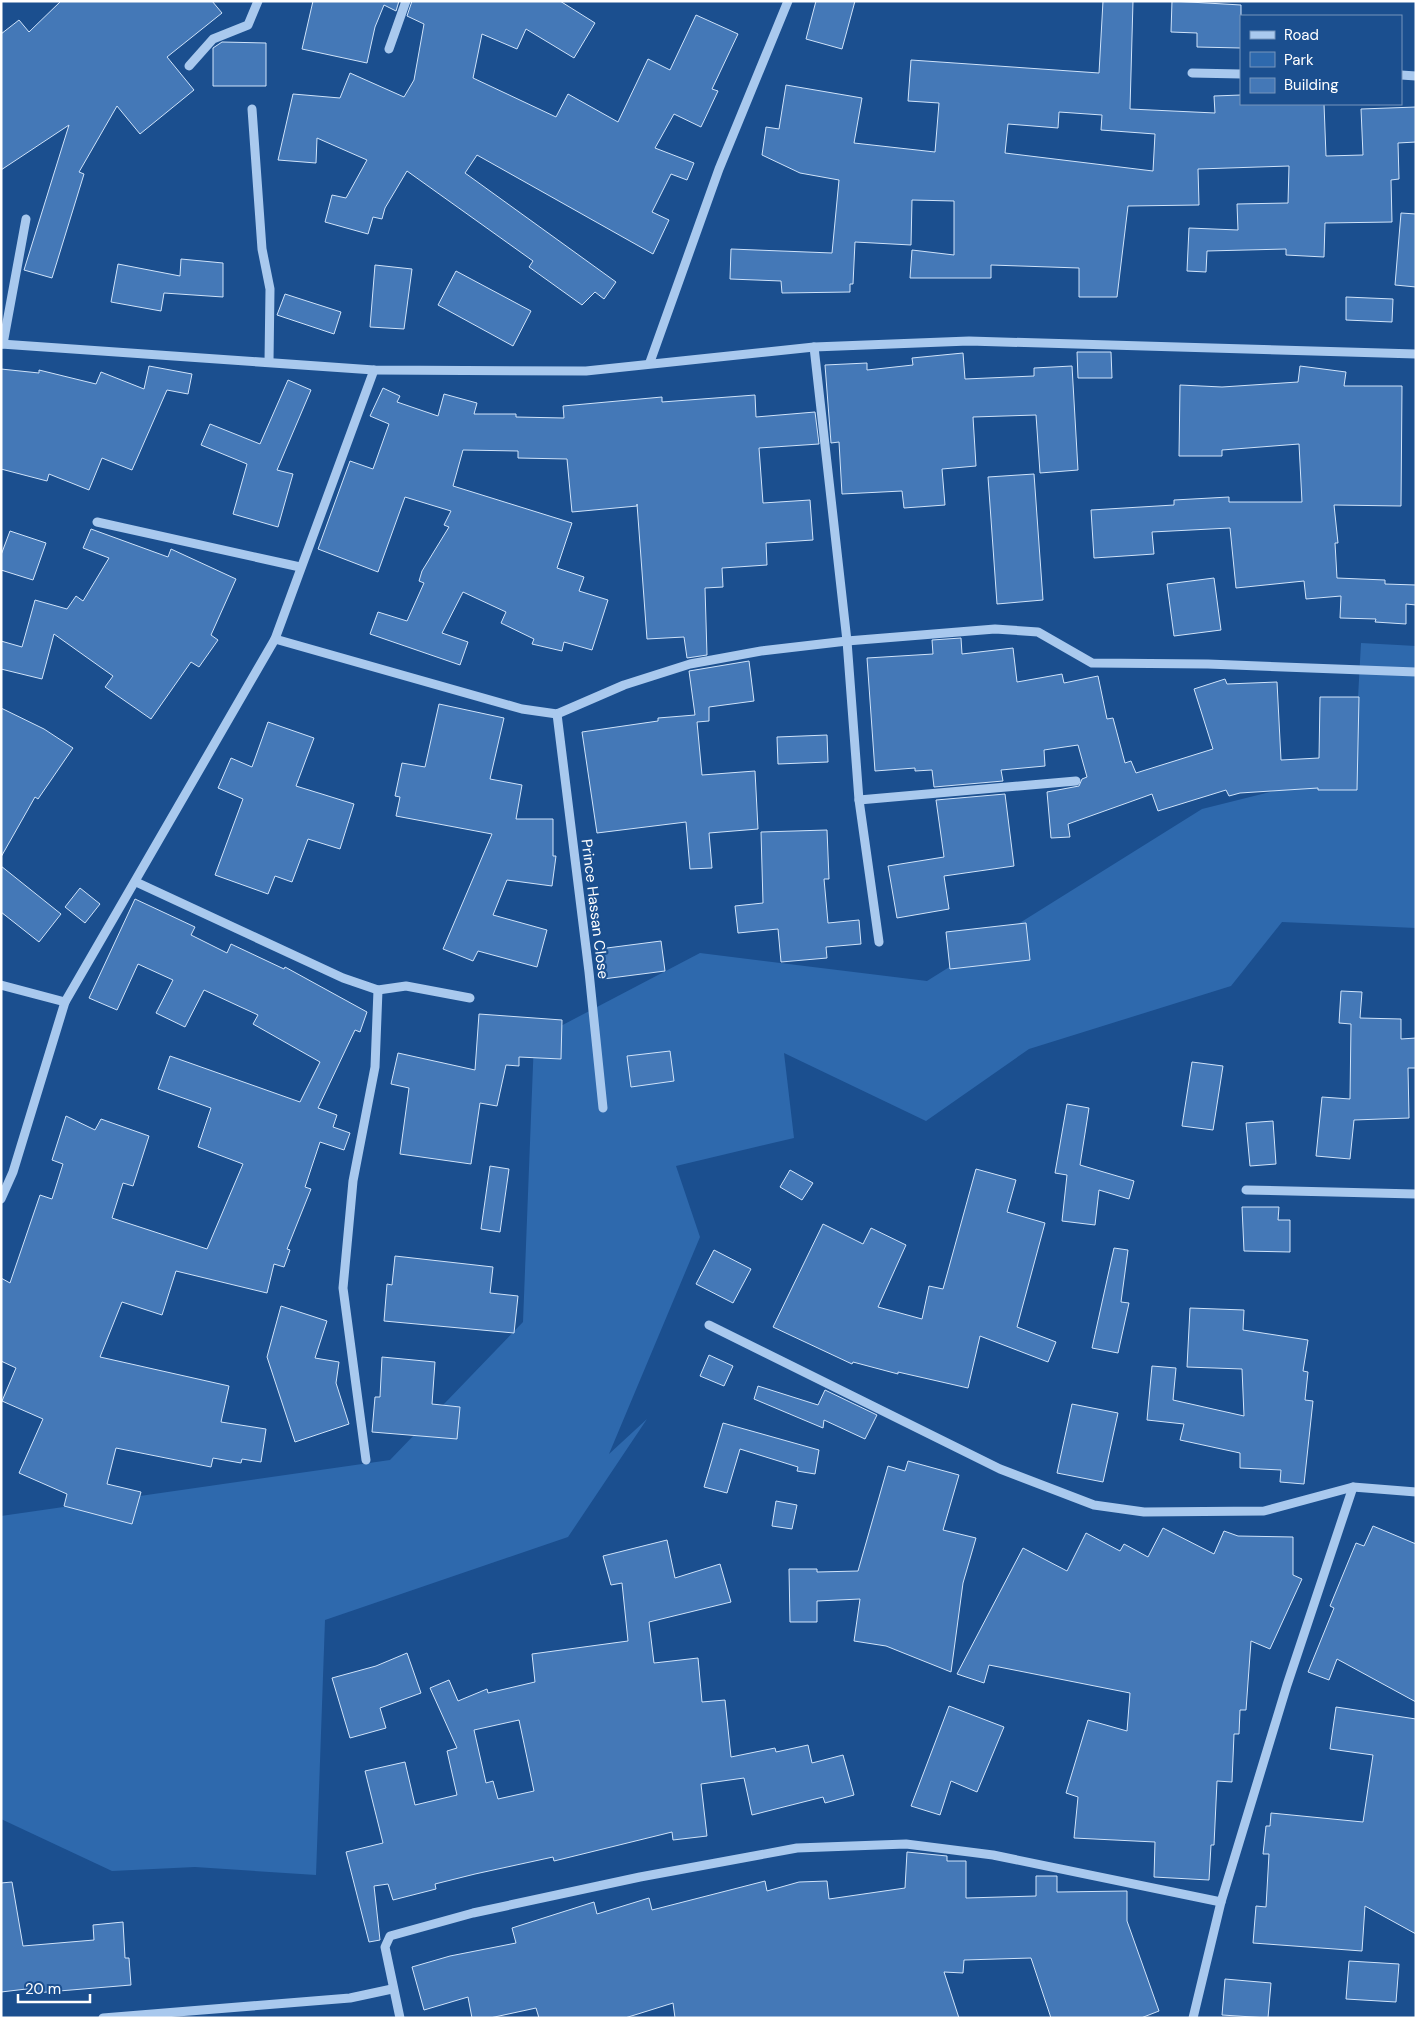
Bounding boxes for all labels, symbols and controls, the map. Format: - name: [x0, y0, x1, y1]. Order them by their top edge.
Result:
- legend: [1240, 15, 1402, 105]
- text: Road: [1284, 25, 1319, 45]
- text: Park: [1284, 50, 1314, 70]
- text: Building: [1284, 75, 1339, 95]
- street label: Prince Hassan Close: [576, 838, 614, 980]
- scale bar: [18, 1972, 90, 2004]
- text: 20 m: [25, 1979, 61, 1999]

